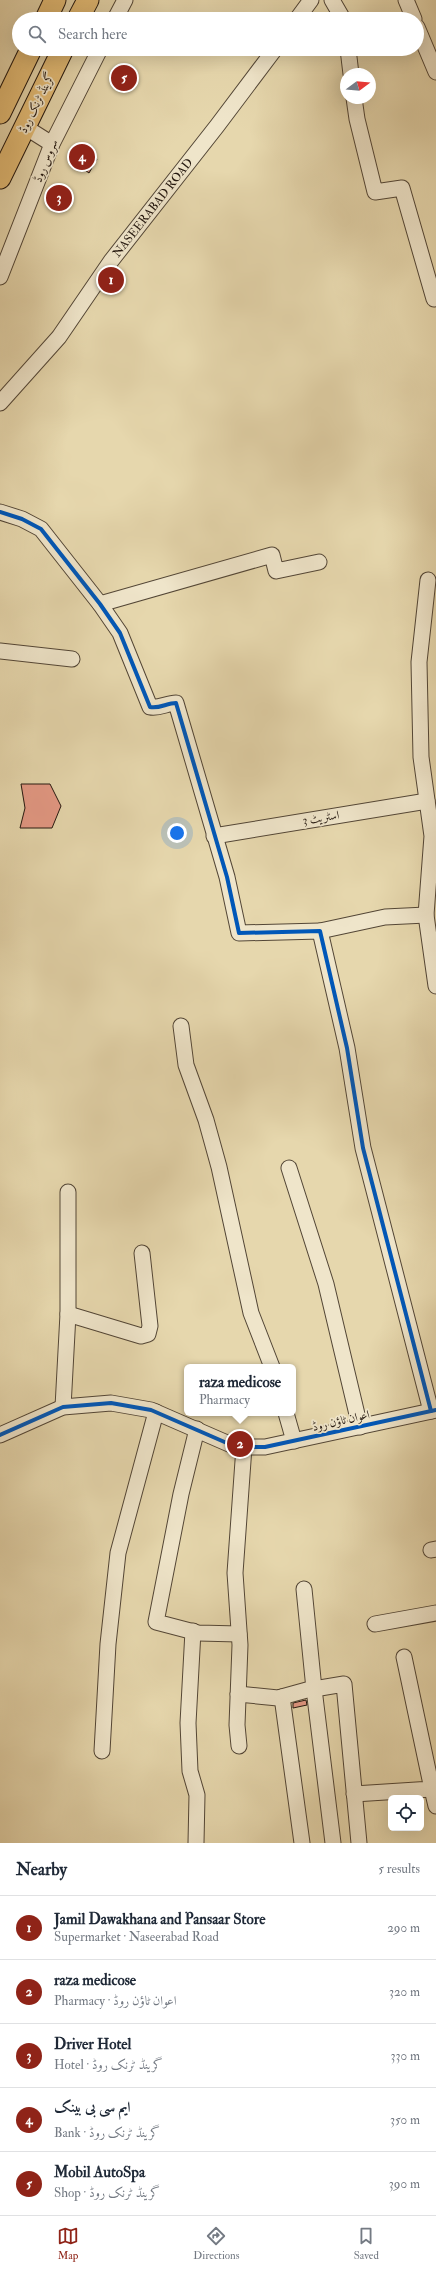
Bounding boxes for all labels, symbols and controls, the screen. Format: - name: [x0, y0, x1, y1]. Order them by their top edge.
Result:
- search box: [12, 12, 424, 56]
- icon: search: [26, 23, 48, 45]
- text: Search here: [58, 25, 127, 44]
- pin: 5: [111, 63, 137, 93]
- north arrow: [340, 68, 376, 104]
- street label: گرینڈ ٹرنک روڈ: [15, 70, 58, 136]
- street label: سروس روڈ: [31, 137, 61, 185]
- pin: 4: [69, 142, 95, 172]
- street label: NASEERABAD ROAD: [110, 155, 196, 260]
- pin: 3: [46, 183, 72, 213]
- pin: 1: [98, 265, 124, 295]
- street label: اسٹریٹ 3: [302, 808, 341, 828]
- your location: [167, 823, 187, 843]
- popup: [184, 1364, 296, 1416]
- text: raza medicose: [199, 1373, 281, 1392]
- text: Pharmacy: [199, 1392, 250, 1408]
- street label: اعوان ٹاؤن روڈ: [311, 1407, 372, 1435]
- pin: 2: [227, 1429, 253, 1459]
- map controls: [388, 1795, 424, 1831]
- button: locate: [388, 1795, 424, 1831]
- text: Nearby: [16, 1859, 67, 1880]
- text: 5 results: [378, 1861, 420, 1877]
- text: Jamil Dawakhana and Pansaar Store: [54, 1910, 265, 1929]
- text: 1: [27, 1920, 31, 1936]
- text: 290 m: [387, 1920, 420, 1936]
- text: Supermarket · Naseerabad Road: [54, 1929, 219, 1945]
- text: raza medicose: [54, 1971, 136, 1990]
- text: 2: [26, 1984, 32, 2000]
- text: 320 m: [389, 1984, 420, 2000]
- text: Pharmacy · اعوان ٹاؤن روڈ: [54, 1993, 177, 2009]
- text: Driver Hotel: [54, 2035, 131, 2054]
- text: 3: [27, 2048, 32, 2064]
- text: 330 m: [391, 2048, 420, 2064]
- text: Hotel · گرینڈ ٹرنک روڈ: [54, 2057, 163, 2073]
- text: ایم سی بی بینک: [54, 2098, 131, 2117]
- text: 4: [25, 2112, 33, 2128]
- text: 350 m: [390, 2112, 420, 2128]
- text: Bank · گرینڈ ٹرنک روڈ: [54, 2125, 160, 2141]
- text: Mobil AutoSpa: [54, 2163, 145, 2182]
- text: 5: [26, 2176, 32, 2192]
- text: 390 m: [389, 2176, 420, 2192]
- text: Shop · گرینڈ ٹرنک روڈ: [54, 2185, 160, 2201]
- tab: Map: [57, 2225, 79, 2262]
- tab: Directions: [193, 2225, 240, 2262]
- tab: Saved: [354, 2225, 379, 2262]

